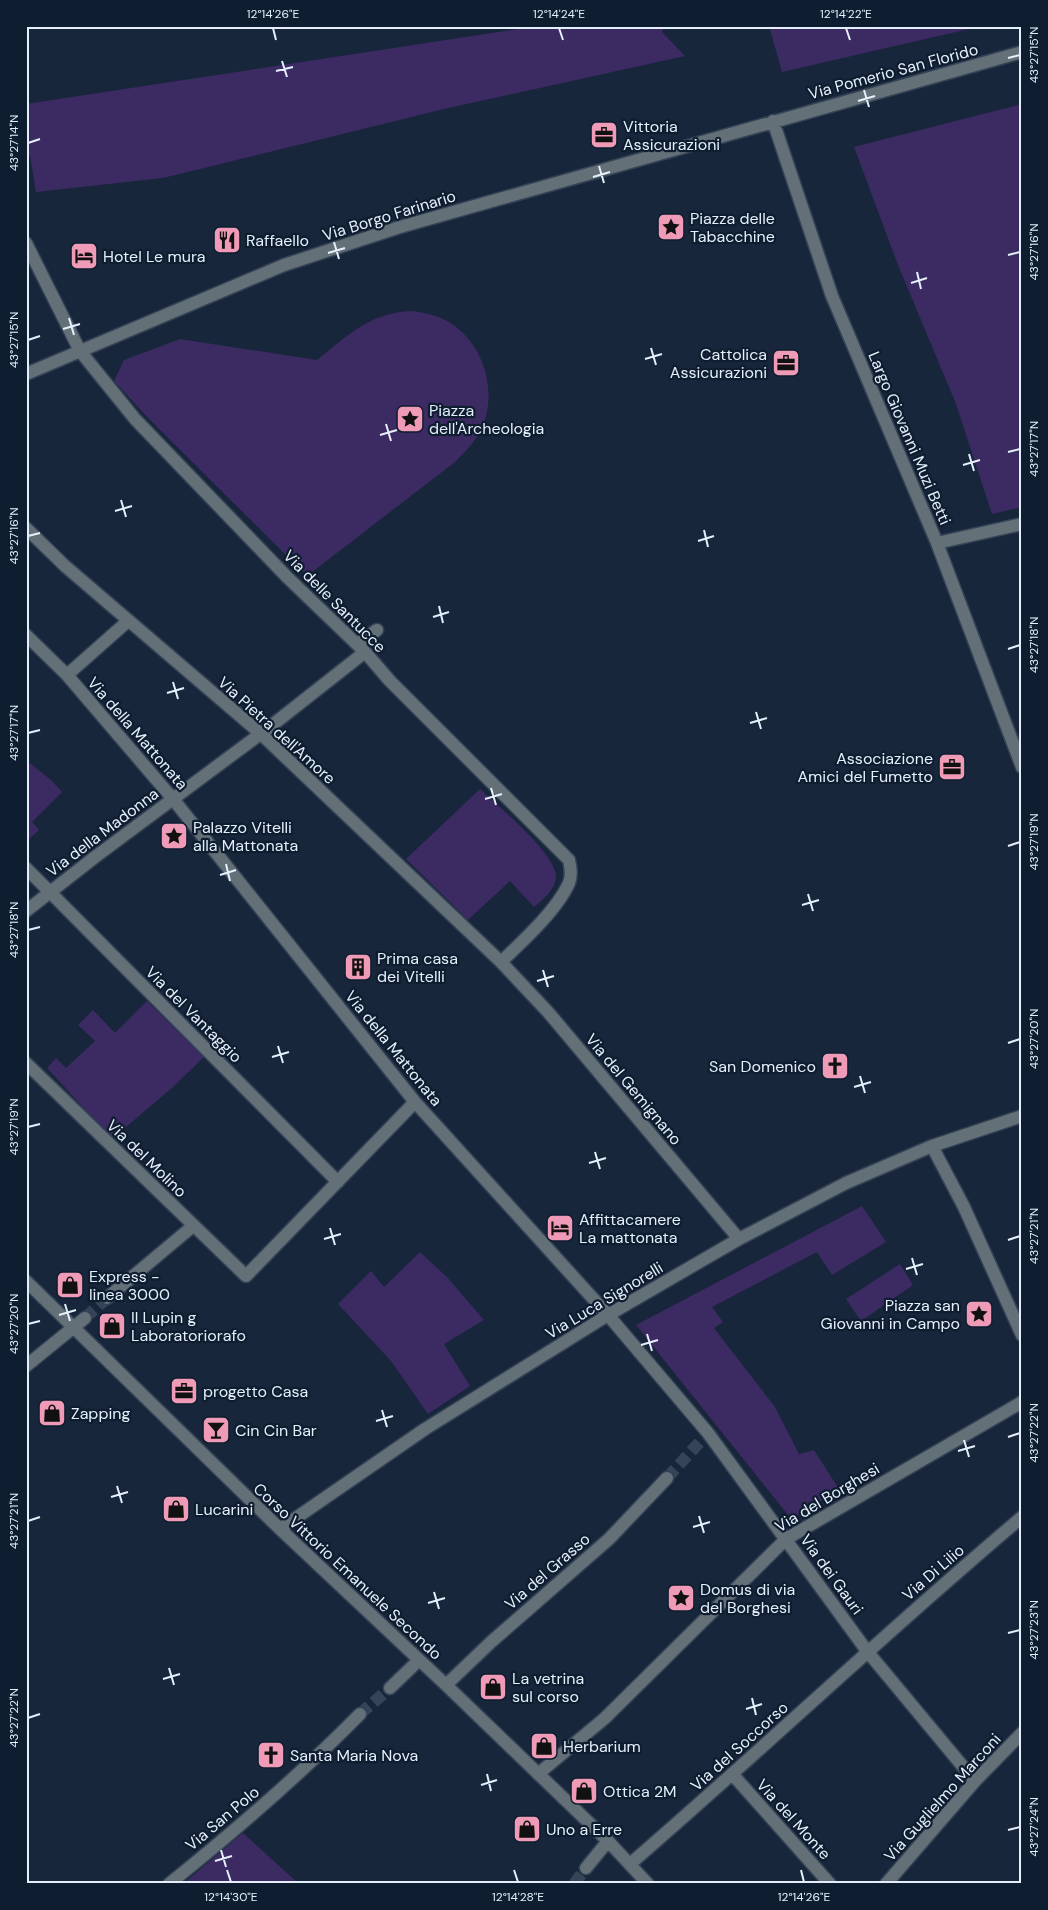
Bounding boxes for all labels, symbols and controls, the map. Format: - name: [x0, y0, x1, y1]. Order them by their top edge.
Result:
- text: 12°14'26"E: [247, 6, 299, 22]
- text: 12°14'24"E: [533, 6, 585, 22]
- text: 12°14'22"E: [820, 6, 872, 22]
- text: 43°27'15"N: [1026, 27, 1042, 83]
- street label: Via Pomerio San Florido: [806, 39, 980, 104]
- text: 43°27'14"N: [6, 115, 22, 171]
- place label: Vittoria Assicurazioni: [623, 116, 720, 155]
- office icon: Vittoria Assicurazioni: [589, 120, 619, 150]
- street label: Via Borgo Farinario: [320, 185, 458, 246]
- place label: Piazza delle Tabacchine: [690, 208, 775, 247]
- place icon: Piazza delle Tabacchine: [656, 212, 686, 242]
- text: 43°27'16"N: [1026, 224, 1042, 280]
- restaurant icon: Raffaello: [212, 225, 242, 255]
- place label: Raffaello: [246, 230, 309, 251]
- hotel icon: Hotel Le mura: [69, 241, 99, 271]
- place label: Hotel Le mura: [103, 246, 206, 267]
- text: 43°27'15"N: [6, 312, 22, 368]
- place label: Cattolica Assicurazioni: [670, 344, 767, 383]
- office icon: Cattolica Assicurazioni: [771, 348, 801, 378]
- street label: Largo Giovanni Muzi Betti: [863, 348, 956, 528]
- place label: Piazza dell'Archeologia: [429, 400, 544, 439]
- place icon: Piazza dell'Archeologia: [395, 404, 425, 434]
- text: 43°27'17"N: [1026, 421, 1042, 477]
- text: 43°27'16"N: [6, 508, 22, 564]
- street label: Via delle Santucce: [279, 545, 391, 657]
- text: 43°27'18"N: [1026, 617, 1042, 673]
- street label: Via della Mattonata: [83, 672, 192, 794]
- street label: Via Pietra dell'Amore: [213, 672, 340, 789]
- text: 43°27'17"N: [6, 705, 22, 761]
- place label: Associazione Amici del Fumetto: [797, 748, 933, 787]
- office icon: Associazione Amici del Fumetto: [937, 752, 967, 782]
- street label: Via della Madonna: [42, 783, 163, 882]
- text: 43°27'19"N: [1026, 814, 1042, 870]
- place label: Palazzo Vitelli alla Mattonata: [193, 817, 298, 856]
- place icon: Palazzo Vitelli alla Mattonata: [159, 821, 189, 851]
- text: 43°27'18"N: [6, 902, 22, 958]
- place label: Prima casa dei Vitelli: [377, 948, 458, 987]
- building icon: Prima casa dei Vitelli: [343, 952, 373, 982]
- street label: Via del Vantaggio: [141, 962, 246, 1067]
- street label: Via della Mattonata: [340, 986, 447, 1111]
- text: 43°27'20"N: [1026, 1009, 1042, 1069]
- street label: Via del Gemignano: [581, 1029, 686, 1149]
- church icon: San Domenico: [820, 1051, 850, 1081]
- place label: San Domenico: [709, 1056, 816, 1077]
- text: 43°27'19"N: [6, 1099, 22, 1155]
- street label: Via del Molino: [102, 1115, 191, 1202]
- text: 43°27'21"N: [1026, 1208, 1042, 1264]
- place label: Affittacamere La mattonata: [579, 1209, 681, 1248]
- hotel icon: Affittacamere La mattonata: [545, 1213, 575, 1243]
- street label: Via Luca Signorelli: [542, 1257, 667, 1344]
- place label: Express - linea 3000: [89, 1266, 170, 1305]
- shop icon: Express - linea 3000: [55, 1270, 85, 1300]
- text: 43°27'20"N: [6, 1294, 22, 1354]
- place label: Piazza san Giovanni in Campo: [821, 1295, 960, 1334]
- place icon: Piazza san Giovanni in Campo: [964, 1299, 994, 1329]
- place label: Il Lupin g Laboratoriorafo: [131, 1307, 246, 1346]
- shop icon: Il Lupin g Laboratoriorafo: [97, 1311, 127, 1341]
- office icon: progetto Casa: [169, 1376, 199, 1406]
- place label: progetto Casa: [203, 1381, 308, 1402]
- shop icon: Zapping: [37, 1398, 67, 1428]
- place label: Zapping: [71, 1403, 130, 1424]
- text: 43°27'22"N: [1026, 1403, 1042, 1463]
- bar icon: Cin Cin Bar: [201, 1415, 231, 1445]
- place label: Cin Cin Bar: [235, 1420, 317, 1441]
- street label: Via del Borghesi: [771, 1458, 883, 1537]
- street label: Corso Vittorio Emanuele Secondo: [249, 1478, 446, 1664]
- text: 43°27'21"N: [6, 1493, 22, 1549]
- shop icon: Lucarini: [161, 1494, 191, 1524]
- place label: Lucarini: [195, 1499, 253, 1520]
- street label: Via del Grasso: [500, 1528, 595, 1614]
- street label: Via dei Gauri: [795, 1530, 868, 1619]
- street label: Via Di Lilio: [898, 1540, 969, 1605]
- place label: Domus di via del Borghesi: [700, 1579, 795, 1618]
- place icon: Domus di via del Borghesi: [666, 1583, 696, 1613]
- text: 43°27'23"N: [1026, 1600, 1042, 1660]
- place label: La vetrina sul corso: [512, 1668, 584, 1707]
- shop icon: La vetrina sul corso: [478, 1672, 508, 1702]
- text: 43°27'22"N: [6, 1688, 22, 1748]
- street label: Via del Soccorso: [686, 1697, 793, 1796]
- street label: Via Guglielmo Marconi: [879, 1729, 1005, 1866]
- shop icon: Herbarium: [529, 1731, 559, 1761]
- place label: Herbarium: [563, 1736, 641, 1757]
- church icon: Santa Maria Nova: [256, 1740, 286, 1770]
- place label: Santa Maria Nova: [290, 1745, 418, 1766]
- street label: Via del Monte: [752, 1775, 835, 1864]
- shop icon: Ottica 2M: [569, 1776, 599, 1806]
- street label: Via San Polo: [181, 1781, 264, 1855]
- place label: Ottica 2M: [603, 1781, 677, 1802]
- text: 43°27'24"N: [1026, 1797, 1042, 1857]
- shop icon: Uno a Erre: [512, 1814, 542, 1844]
- place label: Uno a Erre: [546, 1819, 622, 1840]
- text: 12°14'30"E: [204, 1889, 258, 1905]
- text: 12°14'28"E: [492, 1889, 544, 1905]
- text: 12°14'26"E: [778, 1889, 830, 1905]

